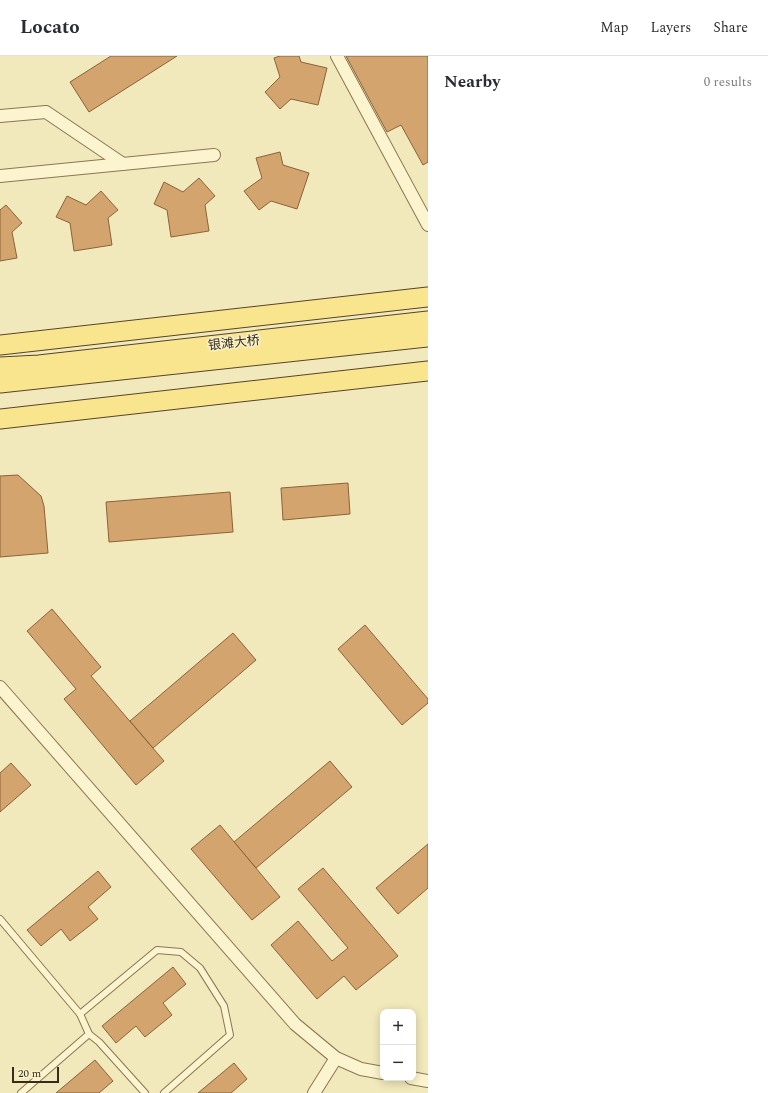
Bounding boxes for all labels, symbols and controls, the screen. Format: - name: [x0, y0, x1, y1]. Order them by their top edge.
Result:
- text: Locato: [20, 13, 80, 42]
- text: Map: [600, 17, 629, 38]
- text: Layers: [651, 17, 691, 38]
- text: Share: [713, 17, 748, 38]
- text: Nearby: [444, 69, 500, 95]
- text: 0 results: [704, 72, 752, 92]
- street label: 银滩大桥: [207, 330, 261, 356]
- map controls: [380, 1009, 416, 1081]
- button: +: [380, 1009, 416, 1045]
- button: −: [380, 1045, 416, 1081]
- scale bar: [12, 1065, 59, 1084]
- text: 20 m: [18, 1065, 41, 1082]

